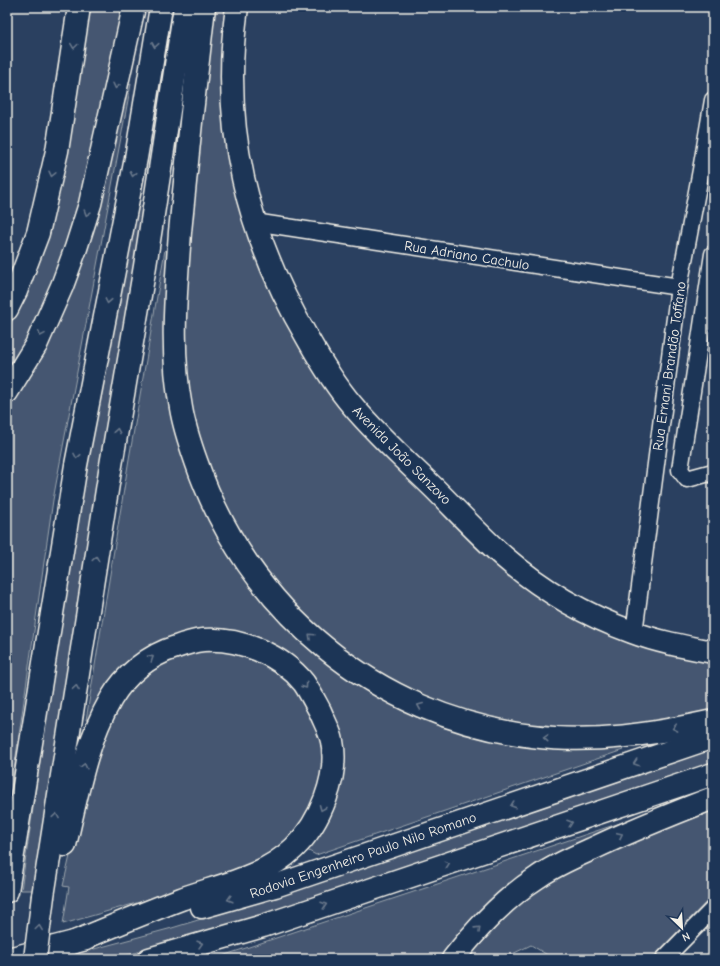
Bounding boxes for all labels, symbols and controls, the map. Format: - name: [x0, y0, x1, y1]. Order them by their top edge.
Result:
- one-way arrow: [151, 42, 159, 49]
- one-way arrow: [70, 43, 79, 49]
- one-way arrow: [113, 83, 121, 89]
- one-way arrow: [48, 171, 56, 177]
- one-way arrow: [129, 171, 138, 177]
- one-way arrow: [83, 209, 92, 216]
- street label: Rua Adriano Cachulo: [403, 237, 531, 274]
- street label: Rua Ernani Brandão Toffano: [649, 280, 690, 452]
- one-way arrow: [104, 298, 113, 304]
- one-way arrow: [38, 330, 46, 337]
- street label: Avenida João Sanzovo: [349, 402, 455, 508]
- one-way arrow: [112, 428, 121, 434]
- one-way arrow: [74, 453, 82, 459]
- one-way arrow: [91, 556, 100, 562]
- one-way arrow: [308, 633, 316, 641]
- one-way arrow: [147, 656, 154, 663]
- one-way arrow: [300, 682, 308, 689]
- one-way arrow: [71, 685, 80, 691]
- one-way arrow: [417, 703, 425, 711]
- one-way arrow: [672, 724, 678, 732]
- one-way arrow: [543, 733, 549, 742]
- one-way arrow: [633, 758, 640, 767]
- one-way arrow: [79, 763, 88, 770]
- one-way arrow: [510, 800, 517, 809]
- one-way arrow: [318, 805, 326, 812]
- street label: Rodovia Engenheiro Paulo Nilo Romano: [248, 809, 479, 902]
- one-way arrow: [51, 813, 60, 819]
- one-way arrow: [567, 819, 574, 827]
- one-way arrow: [617, 832, 624, 840]
- one-way arrow: [443, 860, 450, 869]
- one-way arrow: [227, 894, 234, 903]
- one-way arrow: [320, 902, 327, 910]
- north arrow: [662, 908, 702, 948]
- one-way arrow: [34, 925, 43, 931]
- one-way arrow: [473, 926, 481, 934]
- text: N: [680, 929, 692, 944]
- one-way arrow: [196, 940, 203, 949]

